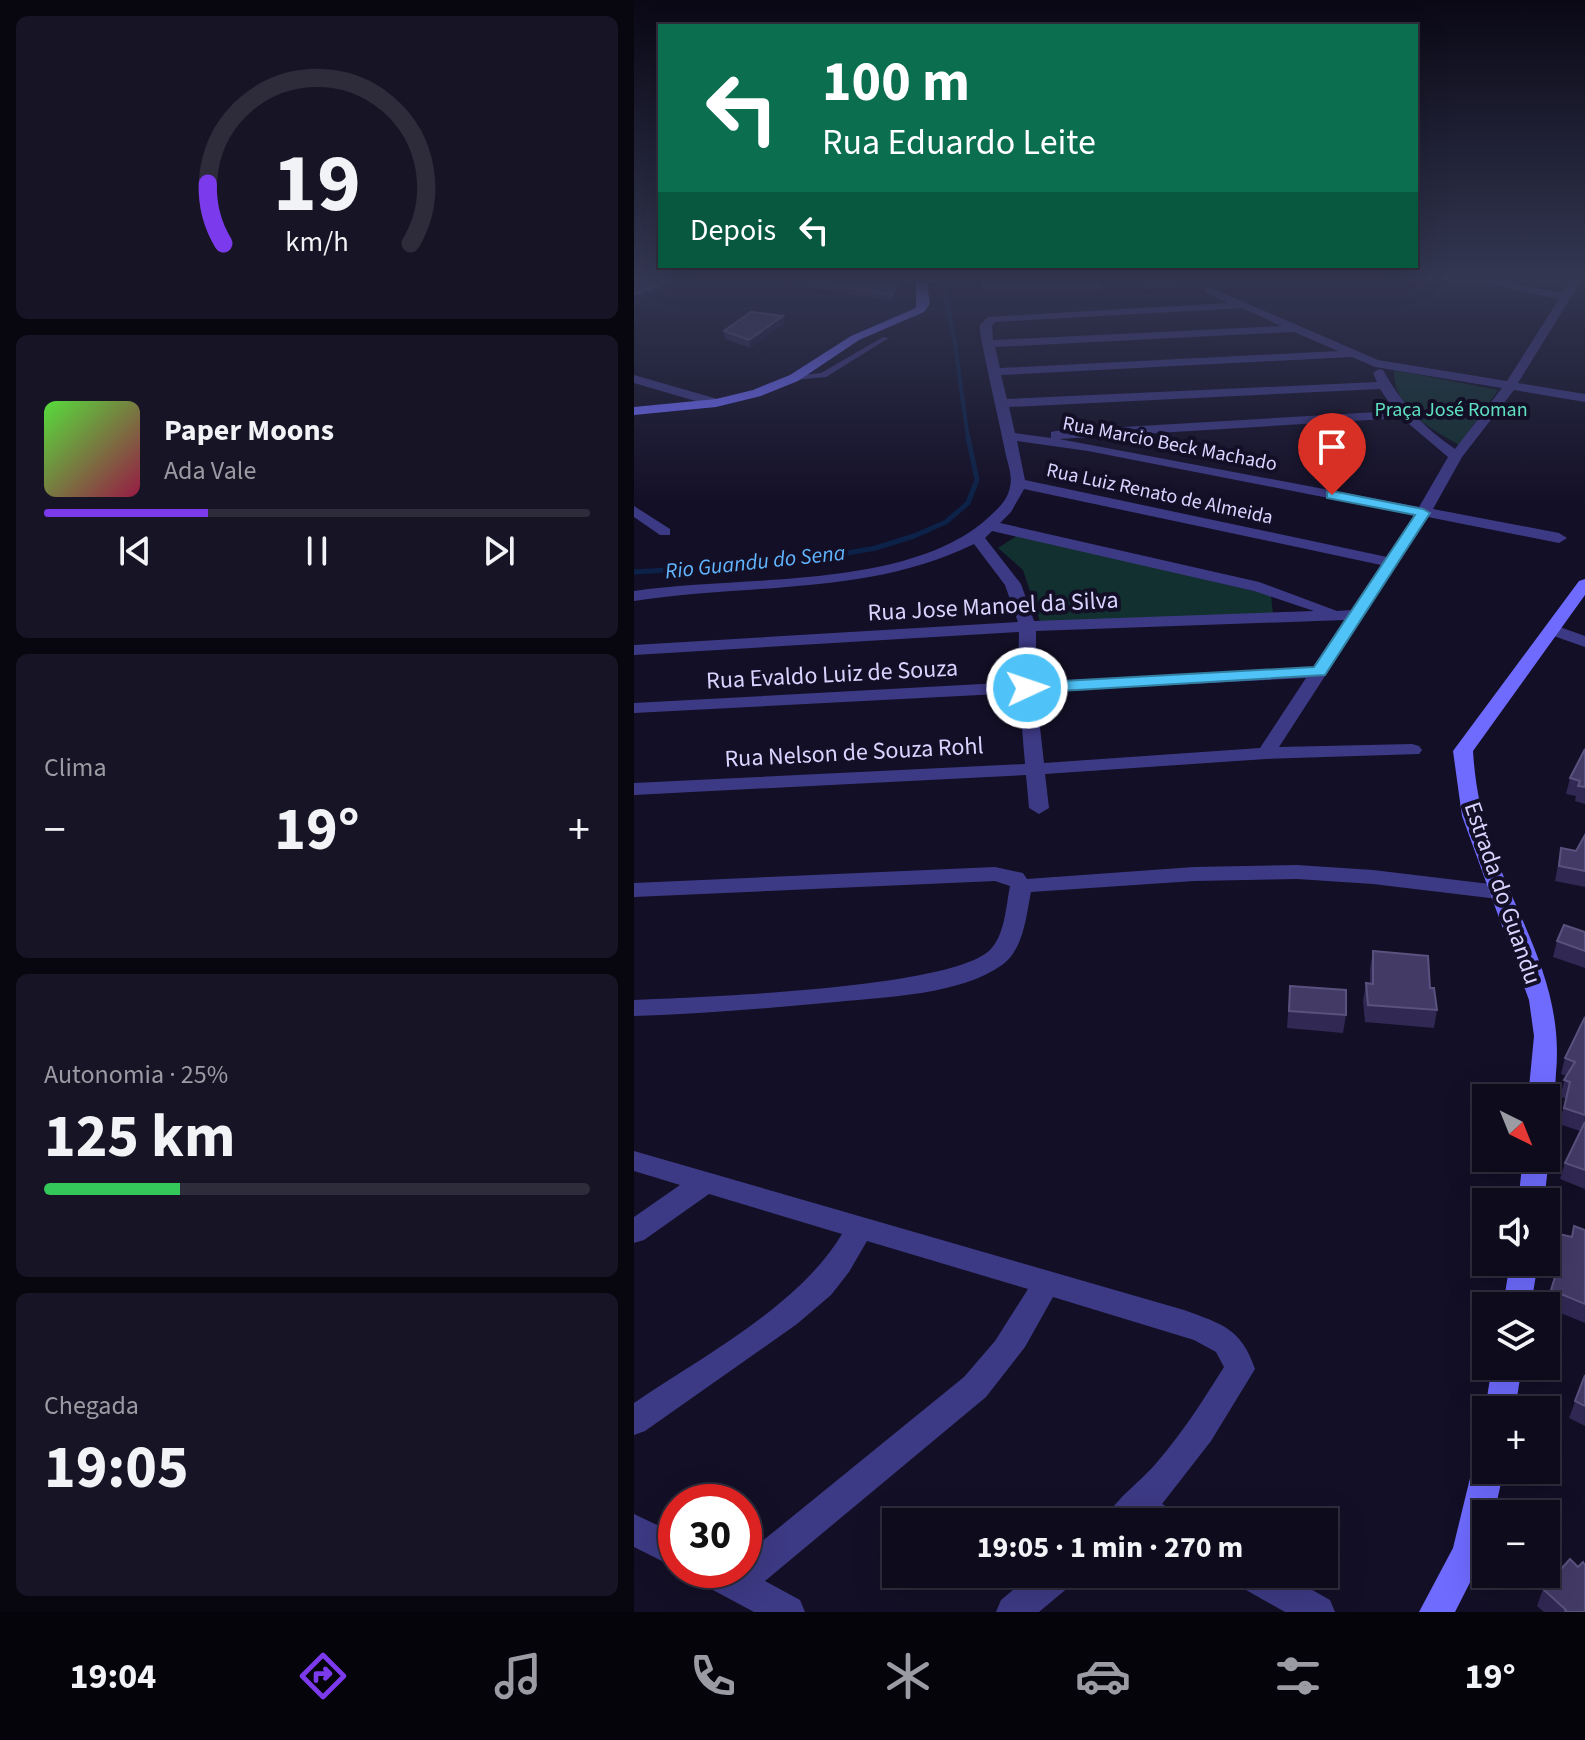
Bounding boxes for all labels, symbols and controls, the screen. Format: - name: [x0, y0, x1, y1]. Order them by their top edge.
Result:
- text: 100 m: [822, 43, 970, 122]
- icon: left: [690, 56, 794, 160]
- text: Rua Eduardo Leite: [822, 117, 1096, 168]
- text: 19: [273, 124, 361, 242]
- icon: left: [792, 208, 836, 252]
- text: Depois: [690, 209, 776, 252]
- text: km/h: [285, 222, 349, 262]
- park label: Praça José Roman: [1374, 396, 1528, 424]
- text: Paper Moons: [164, 409, 334, 452]
- street label: Rua Marcio Beck Machado: [1060, 409, 1279, 479]
- pin: [1298, 413, 1366, 495]
- icon: arrive: [1310, 425, 1354, 469]
- text: Ada Vale: [164, 452, 256, 489]
- street label: Rua Luiz Renato de Almeida: [1044, 456, 1276, 532]
- icon: previous: [113, 529, 157, 573]
- icon: pause: [295, 529, 339, 573]
- icon: next: [477, 529, 521, 573]
- water label: Rio Guandu do Sena: [663, 537, 847, 587]
- street label: Rua Jose Manoel da Silva: [867, 582, 1119, 631]
- position arrow: [985, 646, 1069, 730]
- street label: Rua Evaldo Luiz de Souza: [705, 650, 959, 699]
- street label: Rua Nelson de Souza Rohl: [724, 728, 984, 777]
- text: Clima: [44, 749, 107, 786]
- text: 19°: [274, 788, 360, 873]
- street label: Estrada do Guandu: [1455, 797, 1550, 989]
- text: −: [44, 799, 66, 862]
- text: +: [568, 799, 590, 862]
- text: Autonomia · 25%: [44, 1056, 228, 1093]
- north arrow: [1472, 1084, 1560, 1172]
- map controls: [1472, 1084, 1560, 1588]
- text: 125 km: [44, 1095, 235, 1180]
- button: sound: [1472, 1188, 1560, 1276]
- button: layers: [1472, 1292, 1560, 1380]
- text: Chegada: [44, 1387, 139, 1424]
- button: +: [1472, 1396, 1560, 1484]
- text: 19:05: [44, 1426, 189, 1511]
- speed limit sign: 30: [658, 1484, 762, 1588]
- button: −: [1472, 1500, 1560, 1588]
- text: 19:05 · 1 min · 270 m: [977, 1526, 1243, 1569]
- icon: directions: [295, 1648, 351, 1704]
- icon: music: [490, 1648, 546, 1704]
- icon: phone: [685, 1648, 741, 1704]
- icon: climate: [880, 1648, 936, 1704]
- icon: car: [1075, 1648, 1131, 1704]
- icon: filters: [1270, 1648, 1326, 1704]
- text: 19:04: [69, 1651, 156, 1702]
- text: 19°: [1464, 1651, 1516, 1702]

